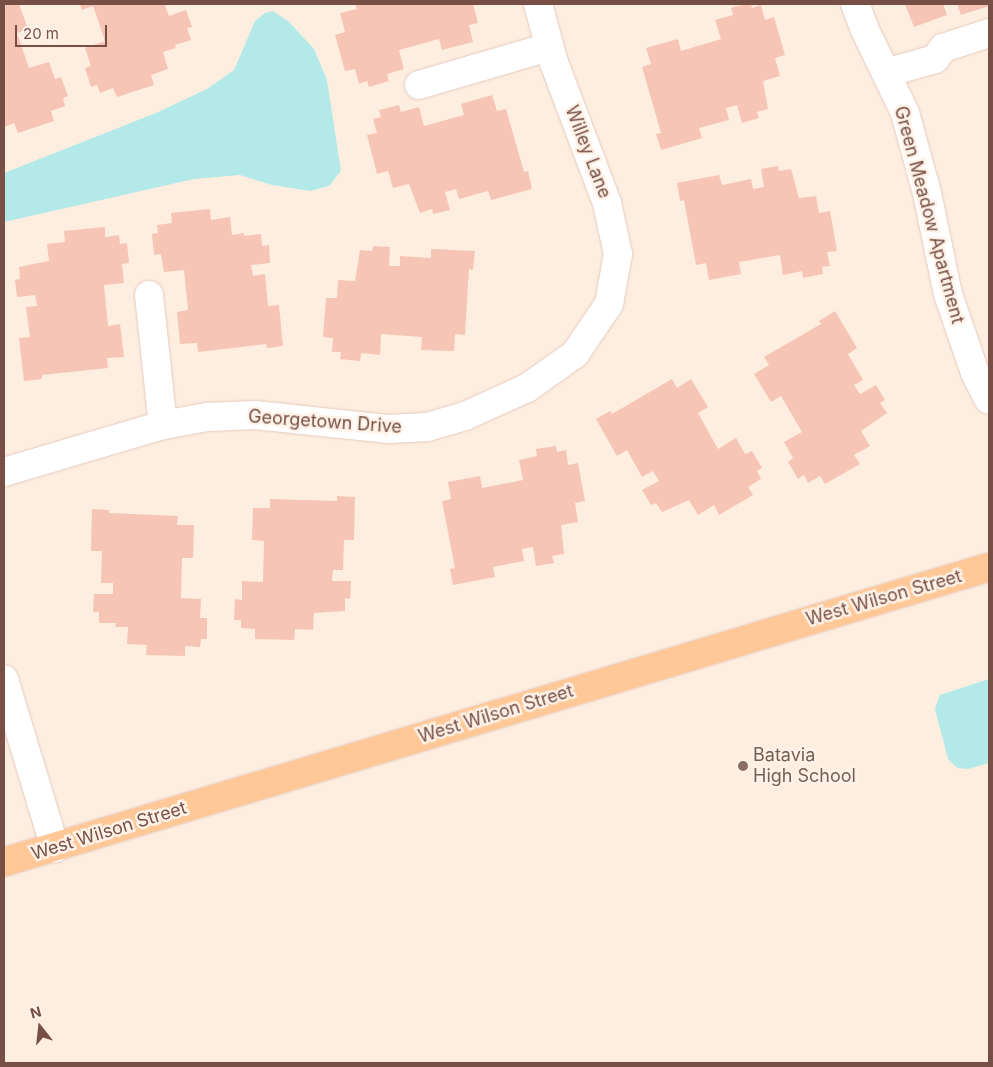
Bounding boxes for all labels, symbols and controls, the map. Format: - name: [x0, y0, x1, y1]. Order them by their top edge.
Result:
- scale bar: [18, 15, 110, 47]
- text: 20 m: [23, 24, 59, 43]
- street label: Willey Lane: [560, 103, 616, 201]
- street label: Green Meadow Apartment: [890, 104, 968, 326]
- street label: Georgetown Drive: [247, 406, 403, 438]
- street label: West Wilson Street: [804, 565, 964, 631]
- street label: West Wilson Street: [416, 680, 576, 748]
- place label: Batavia High School: [753, 745, 856, 788]
- marker: Batavia High School: [737, 760, 749, 772]
- street label: West Wilson Street: [29, 797, 189, 865]
- north arrow: [15, 1002, 65, 1052]
- text: N: [28, 1002, 43, 1022]

